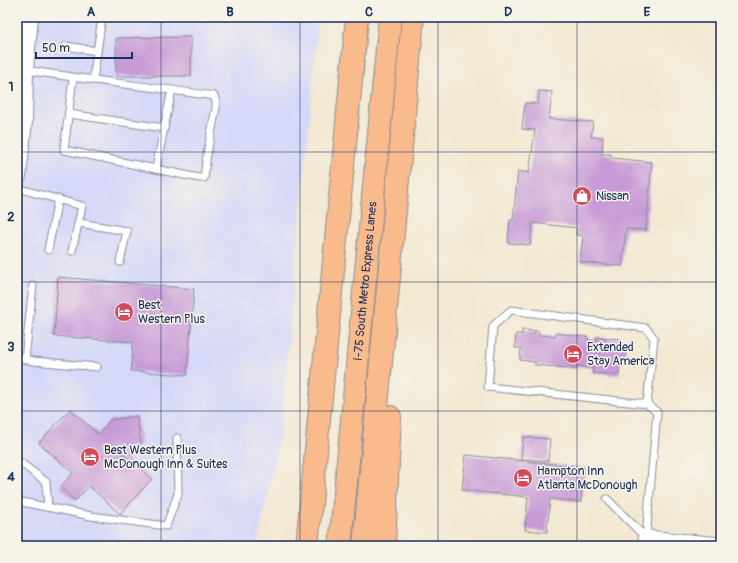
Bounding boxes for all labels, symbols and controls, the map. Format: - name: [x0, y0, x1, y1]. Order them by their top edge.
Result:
- text: A: [87, 4, 96, 20]
- text: B: [226, 4, 234, 20]
- text: C: [365, 4, 373, 20]
- text: D: [504, 4, 512, 20]
- text: E: [644, 4, 651, 20]
- scale bar: [36, 34, 132, 60]
- text: 50 m: [42, 41, 70, 56]
- text: 1: [8, 79, 14, 95]
- shop icon: Nissan: [571, 185, 593, 207]
- place label: Nissan: [596, 189, 629, 204]
- street label: I-75 South Metro Express Lanes: [350, 200, 380, 361]
- text: 2: [7, 209, 15, 225]
- place label: Best Western Plus: [138, 298, 205, 327]
- hotel icon: Best Western Plus: [113, 301, 135, 323]
- text: 3: [7, 339, 15, 355]
- place label: Extended Stay America: [587, 340, 655, 369]
- hotel icon: Extended Stay America: [562, 343, 584, 365]
- place label: Best Western Plus McDonough Inn & Suites: [104, 443, 228, 472]
- hotel icon: Best Western Plus McDonough Inn & Suites: [79, 446, 101, 468]
- place label: Hampton Inn Atlanta McDonough: [537, 464, 638, 493]
- hotel icon: Hampton Inn Atlanta McDonough: [512, 467, 534, 489]
- text: 4: [7, 469, 15, 485]

